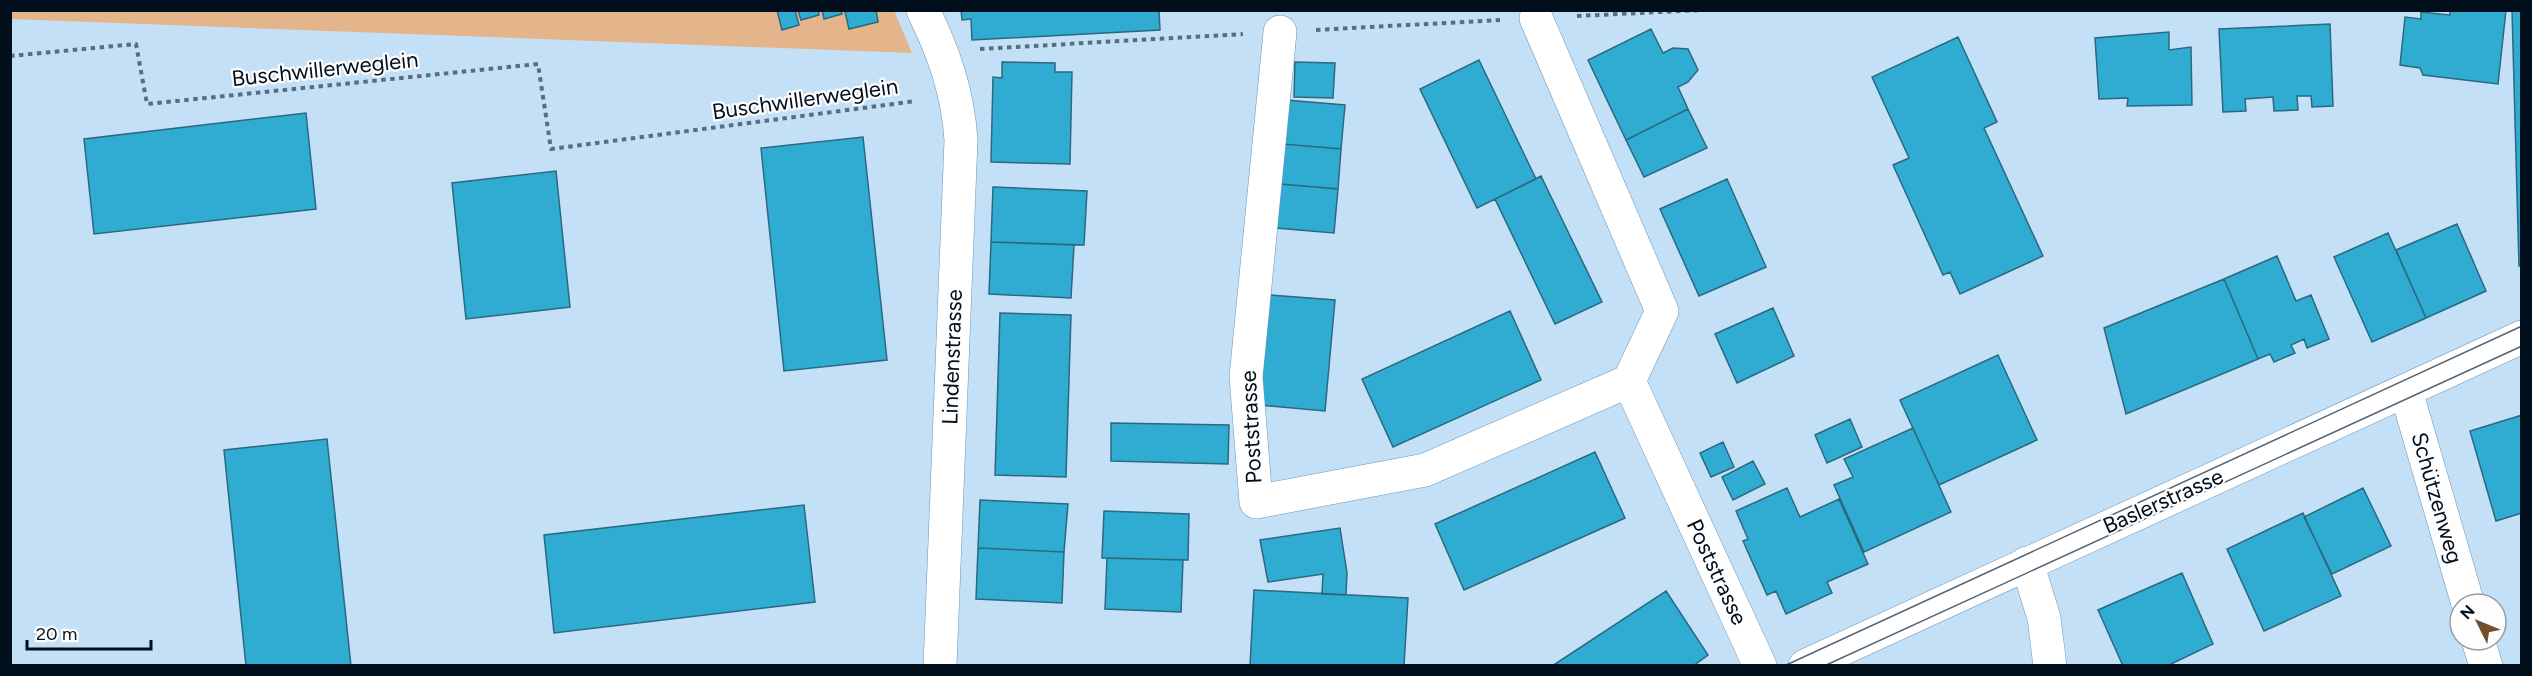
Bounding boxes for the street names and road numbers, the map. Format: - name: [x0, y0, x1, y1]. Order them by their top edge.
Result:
- street label: Buschwillerweglein: [230, 46, 420, 92]
- street label: Buschwillerweglein: [710, 73, 900, 125]
- street label: Lindenstrasse: [936, 289, 968, 425]
- street label: Poststrasse: [1235, 370, 1267, 484]
- street label: Schützenweg: [2405, 429, 2469, 567]
- street label: Baslerstrasse: [2099, 462, 2227, 540]
- street label: Poststrasse: [1681, 515, 1753, 629]

